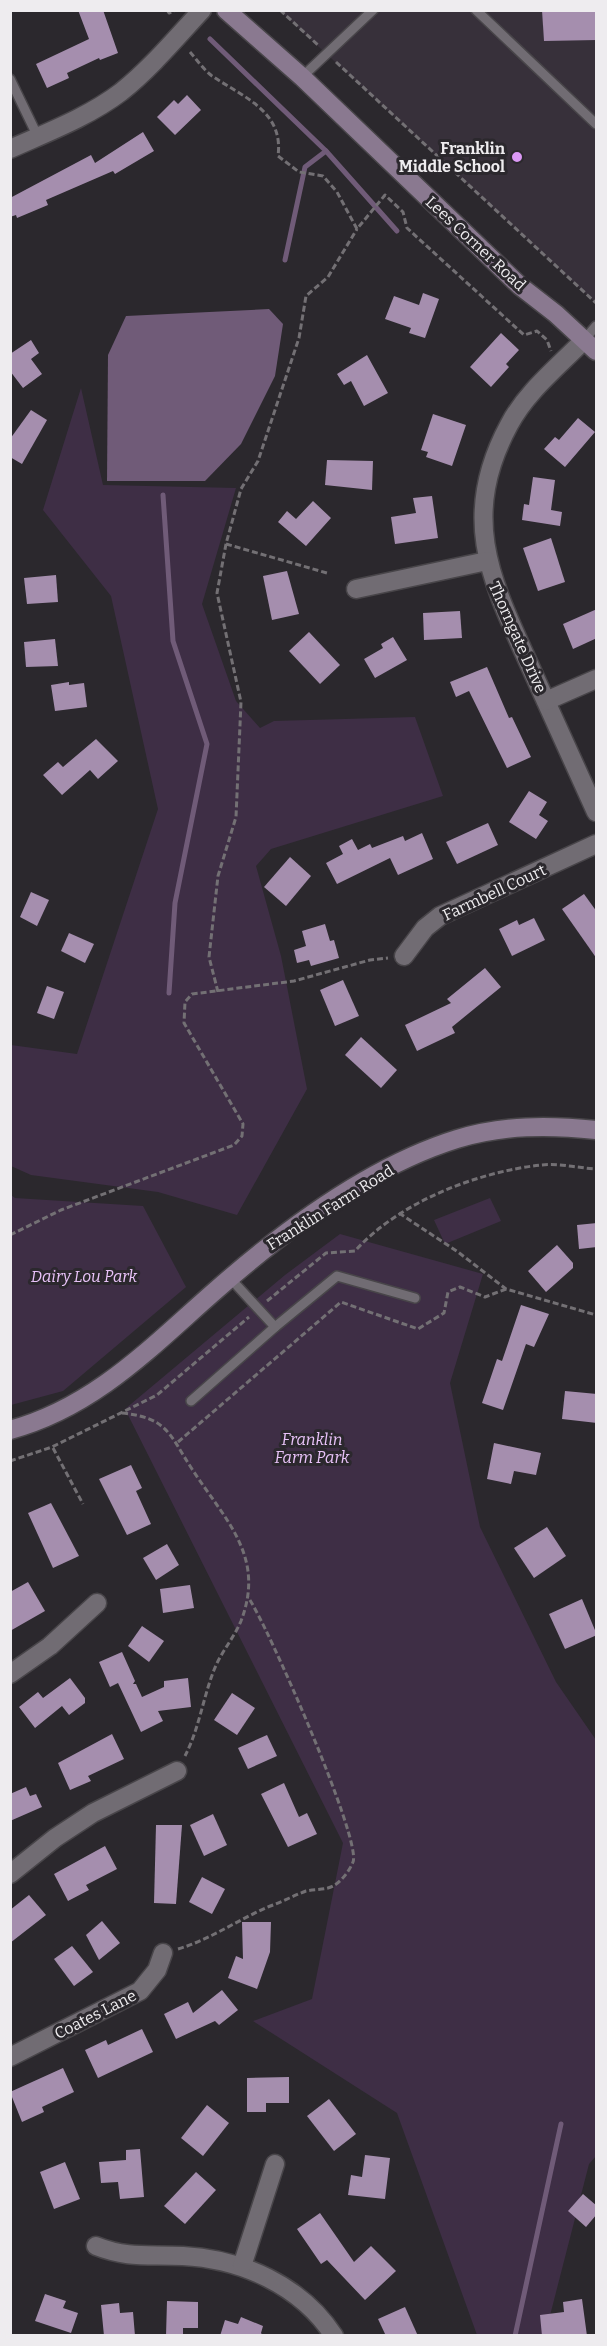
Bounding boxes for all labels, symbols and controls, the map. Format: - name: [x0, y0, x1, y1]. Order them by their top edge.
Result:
- place label: Franklin Middle School: [399, 139, 506, 176]
- marker: Franklin Middle School: [510, 150, 524, 164]
- street label: Lees Corner Road: [422, 192, 530, 295]
- street label: Thorngate Drive: [485, 579, 551, 696]
- street label: Farmbell Court: [440, 860, 549, 925]
- street label: Franklin Farm Road: [263, 1160, 398, 1254]
- park label: Dairy Lou Park: [31, 1267, 138, 1286]
- park label: Franklin Farm Park: [275, 1430, 350, 1467]
- street label: Coates Lane: [51, 1986, 139, 2043]

